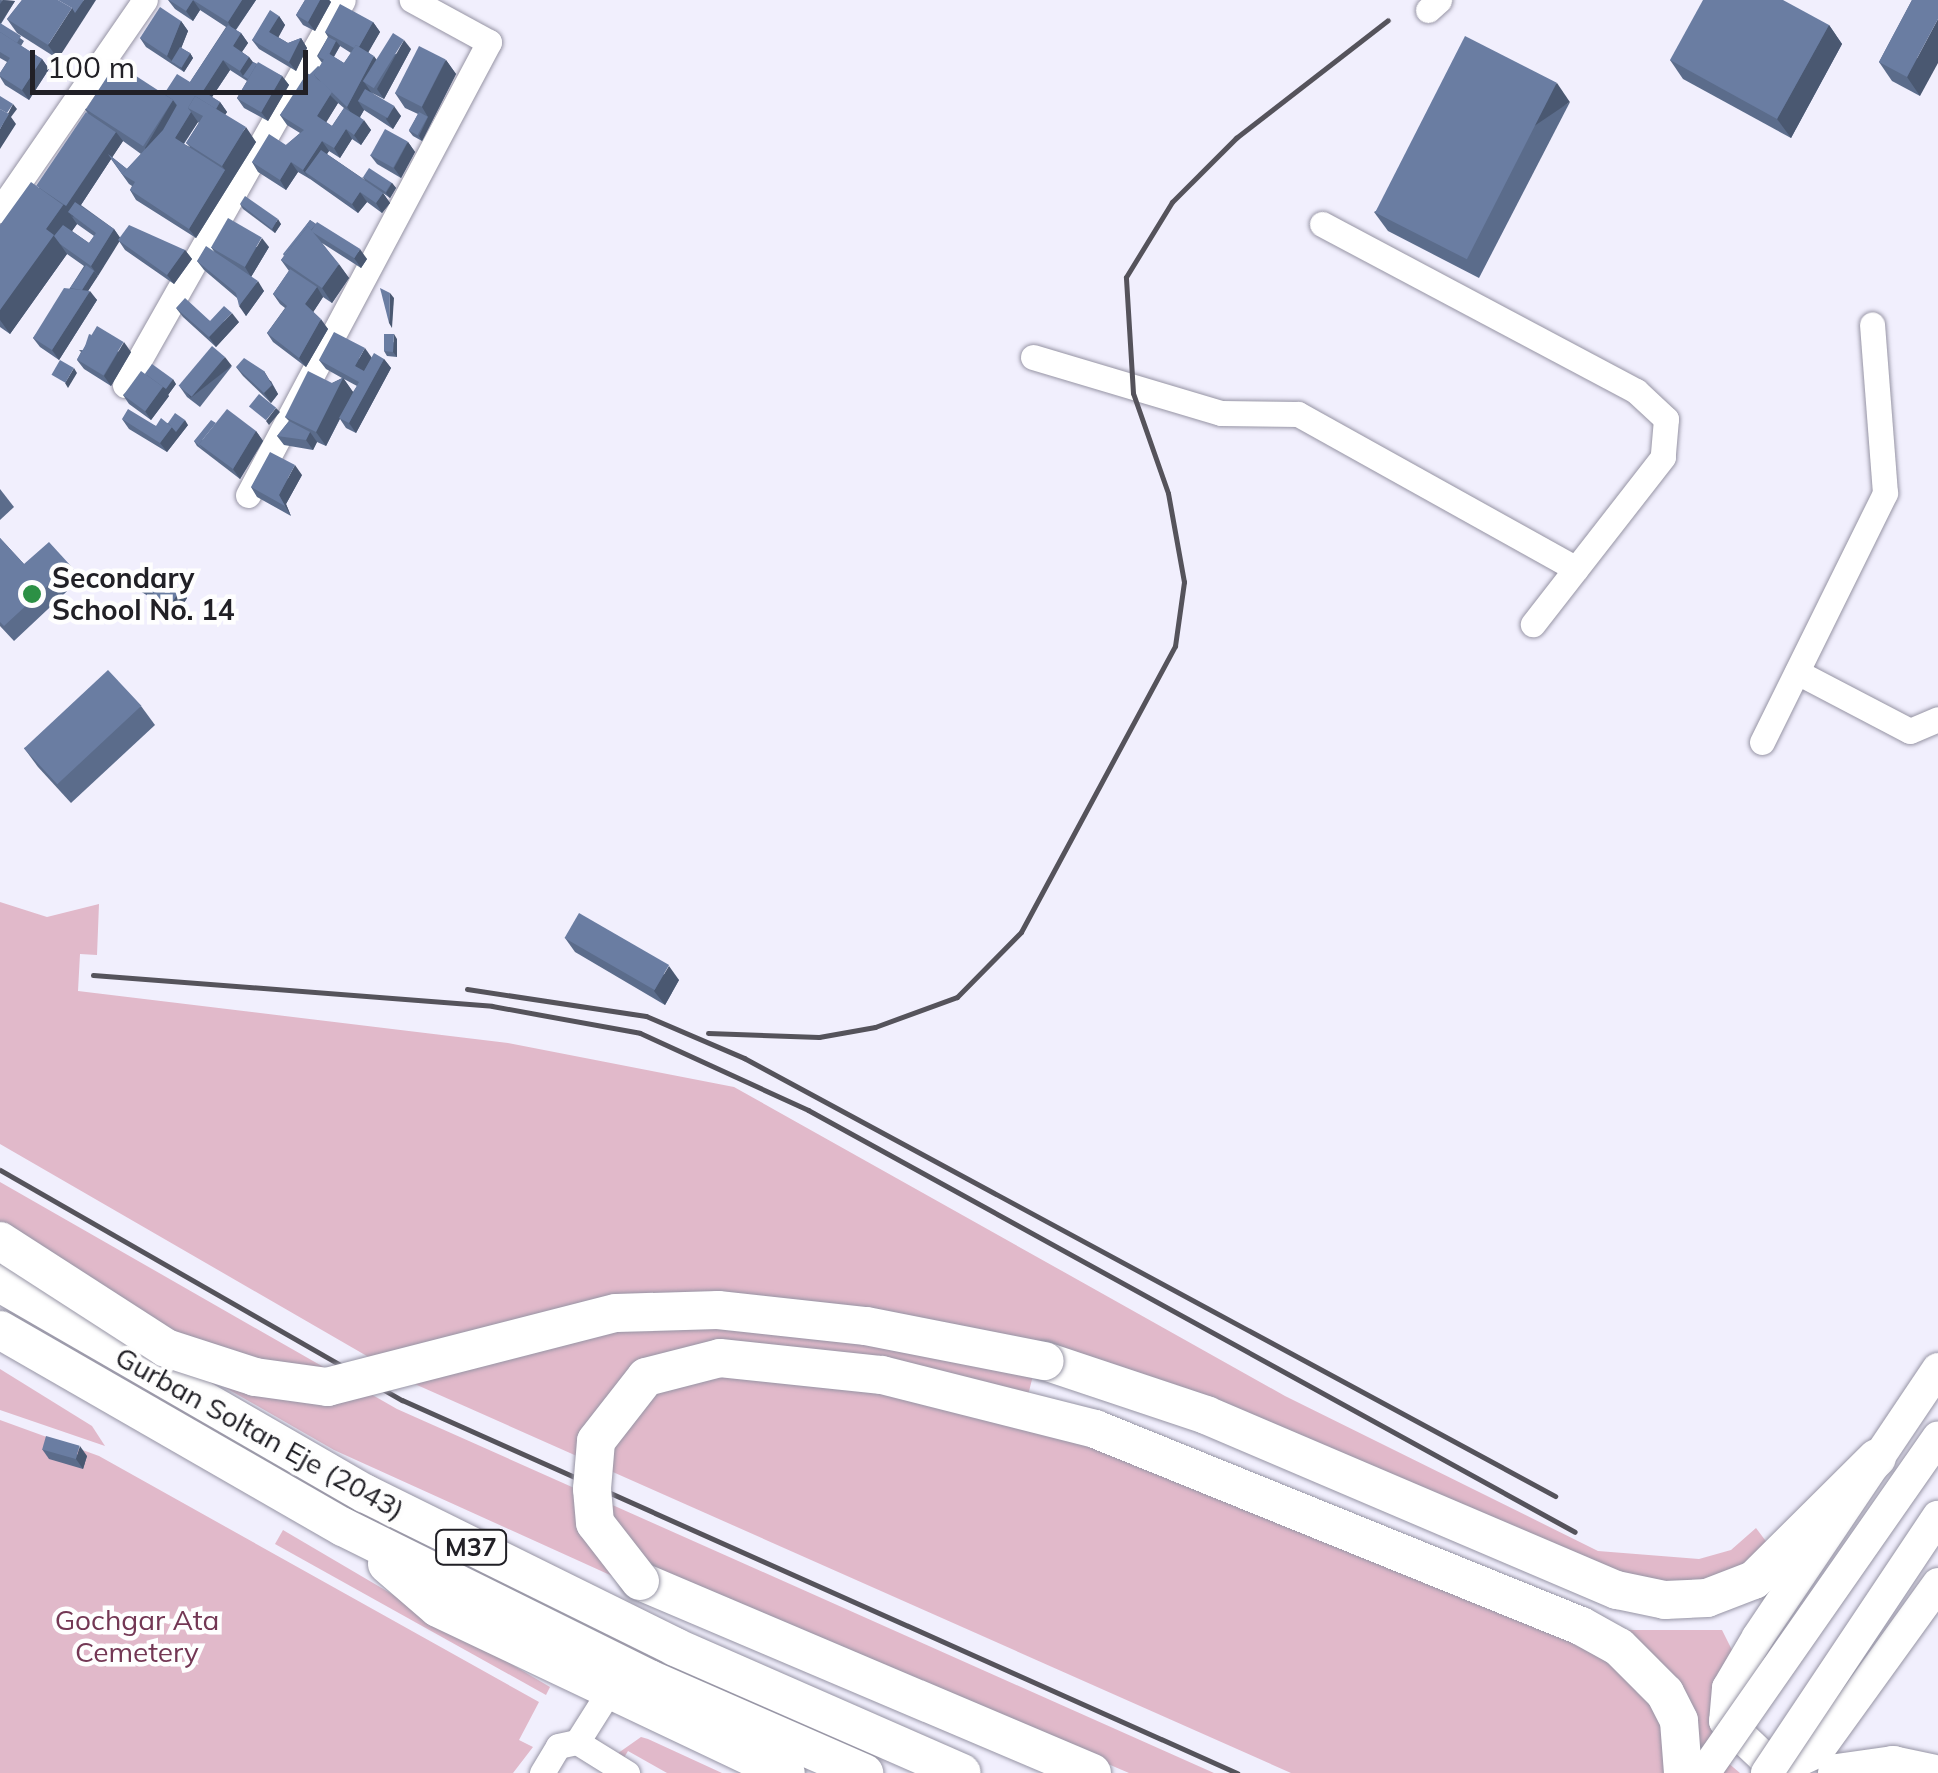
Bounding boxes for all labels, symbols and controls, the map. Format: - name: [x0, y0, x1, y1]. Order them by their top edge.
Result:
- scale bar: [35, 30, 312, 92]
- text: 100 m: [47, 48, 135, 86]
- place label: Secondary School No. 14: [52, 561, 235, 627]
- marker: Secondary School No. 14: [21, 583, 43, 605]
- street label: Gurban Soltan Eje (2043): [110, 1339, 410, 1527]
- road number: M37: [434, 1527, 508, 1567]
- park label: Gochgar Ata Cemetery: [55, 1603, 219, 1669]

